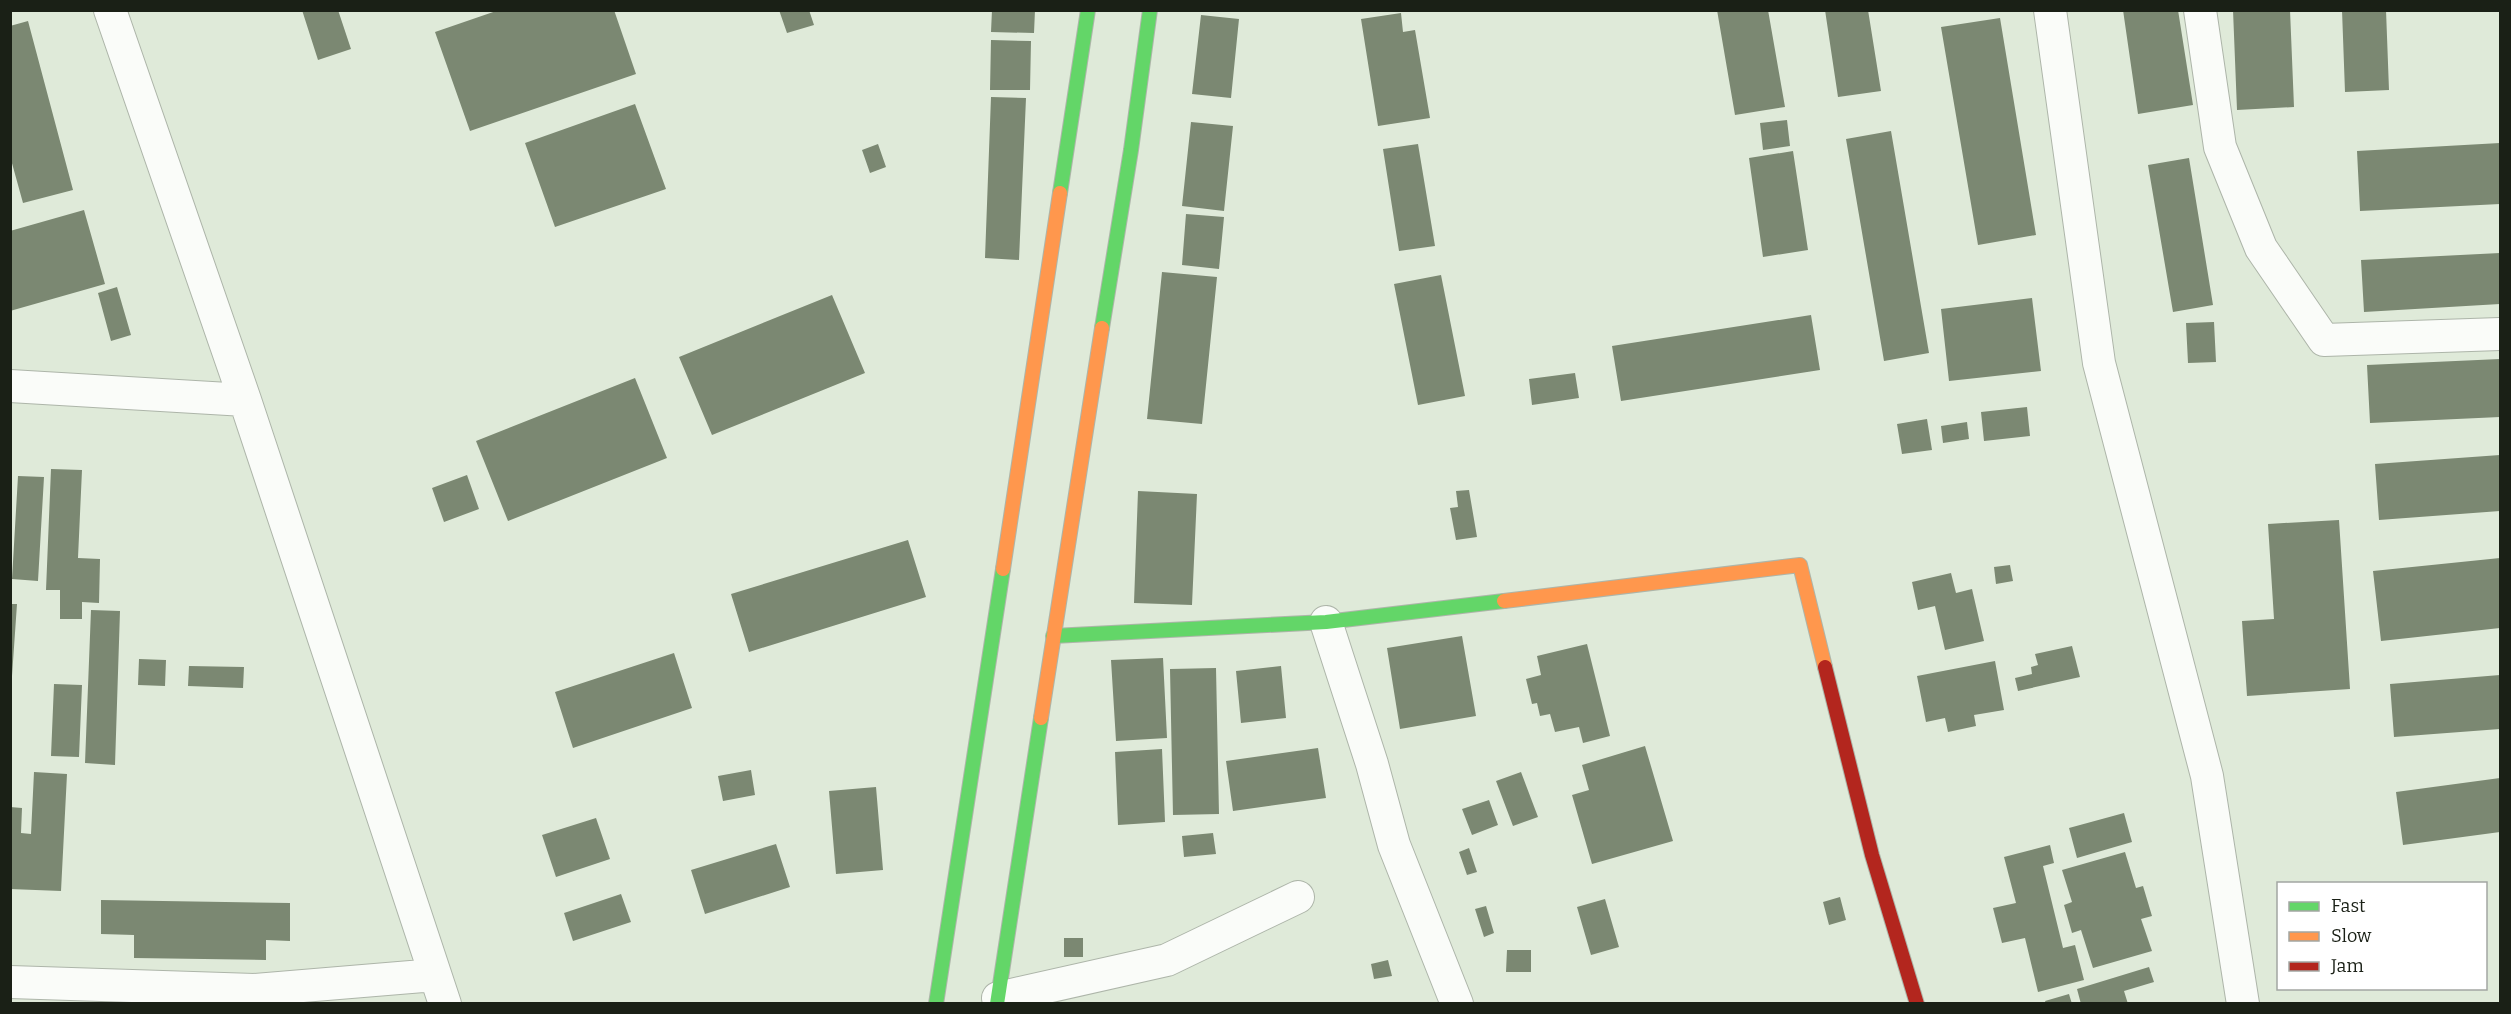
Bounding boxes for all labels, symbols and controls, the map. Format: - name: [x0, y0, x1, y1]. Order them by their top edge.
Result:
- legend: [2277, 882, 2487, 990]
- text: Fast: [2331, 895, 2366, 917]
- text: Slow: [2331, 925, 2372, 947]
- text: Jam: [2330, 955, 2364, 977]

